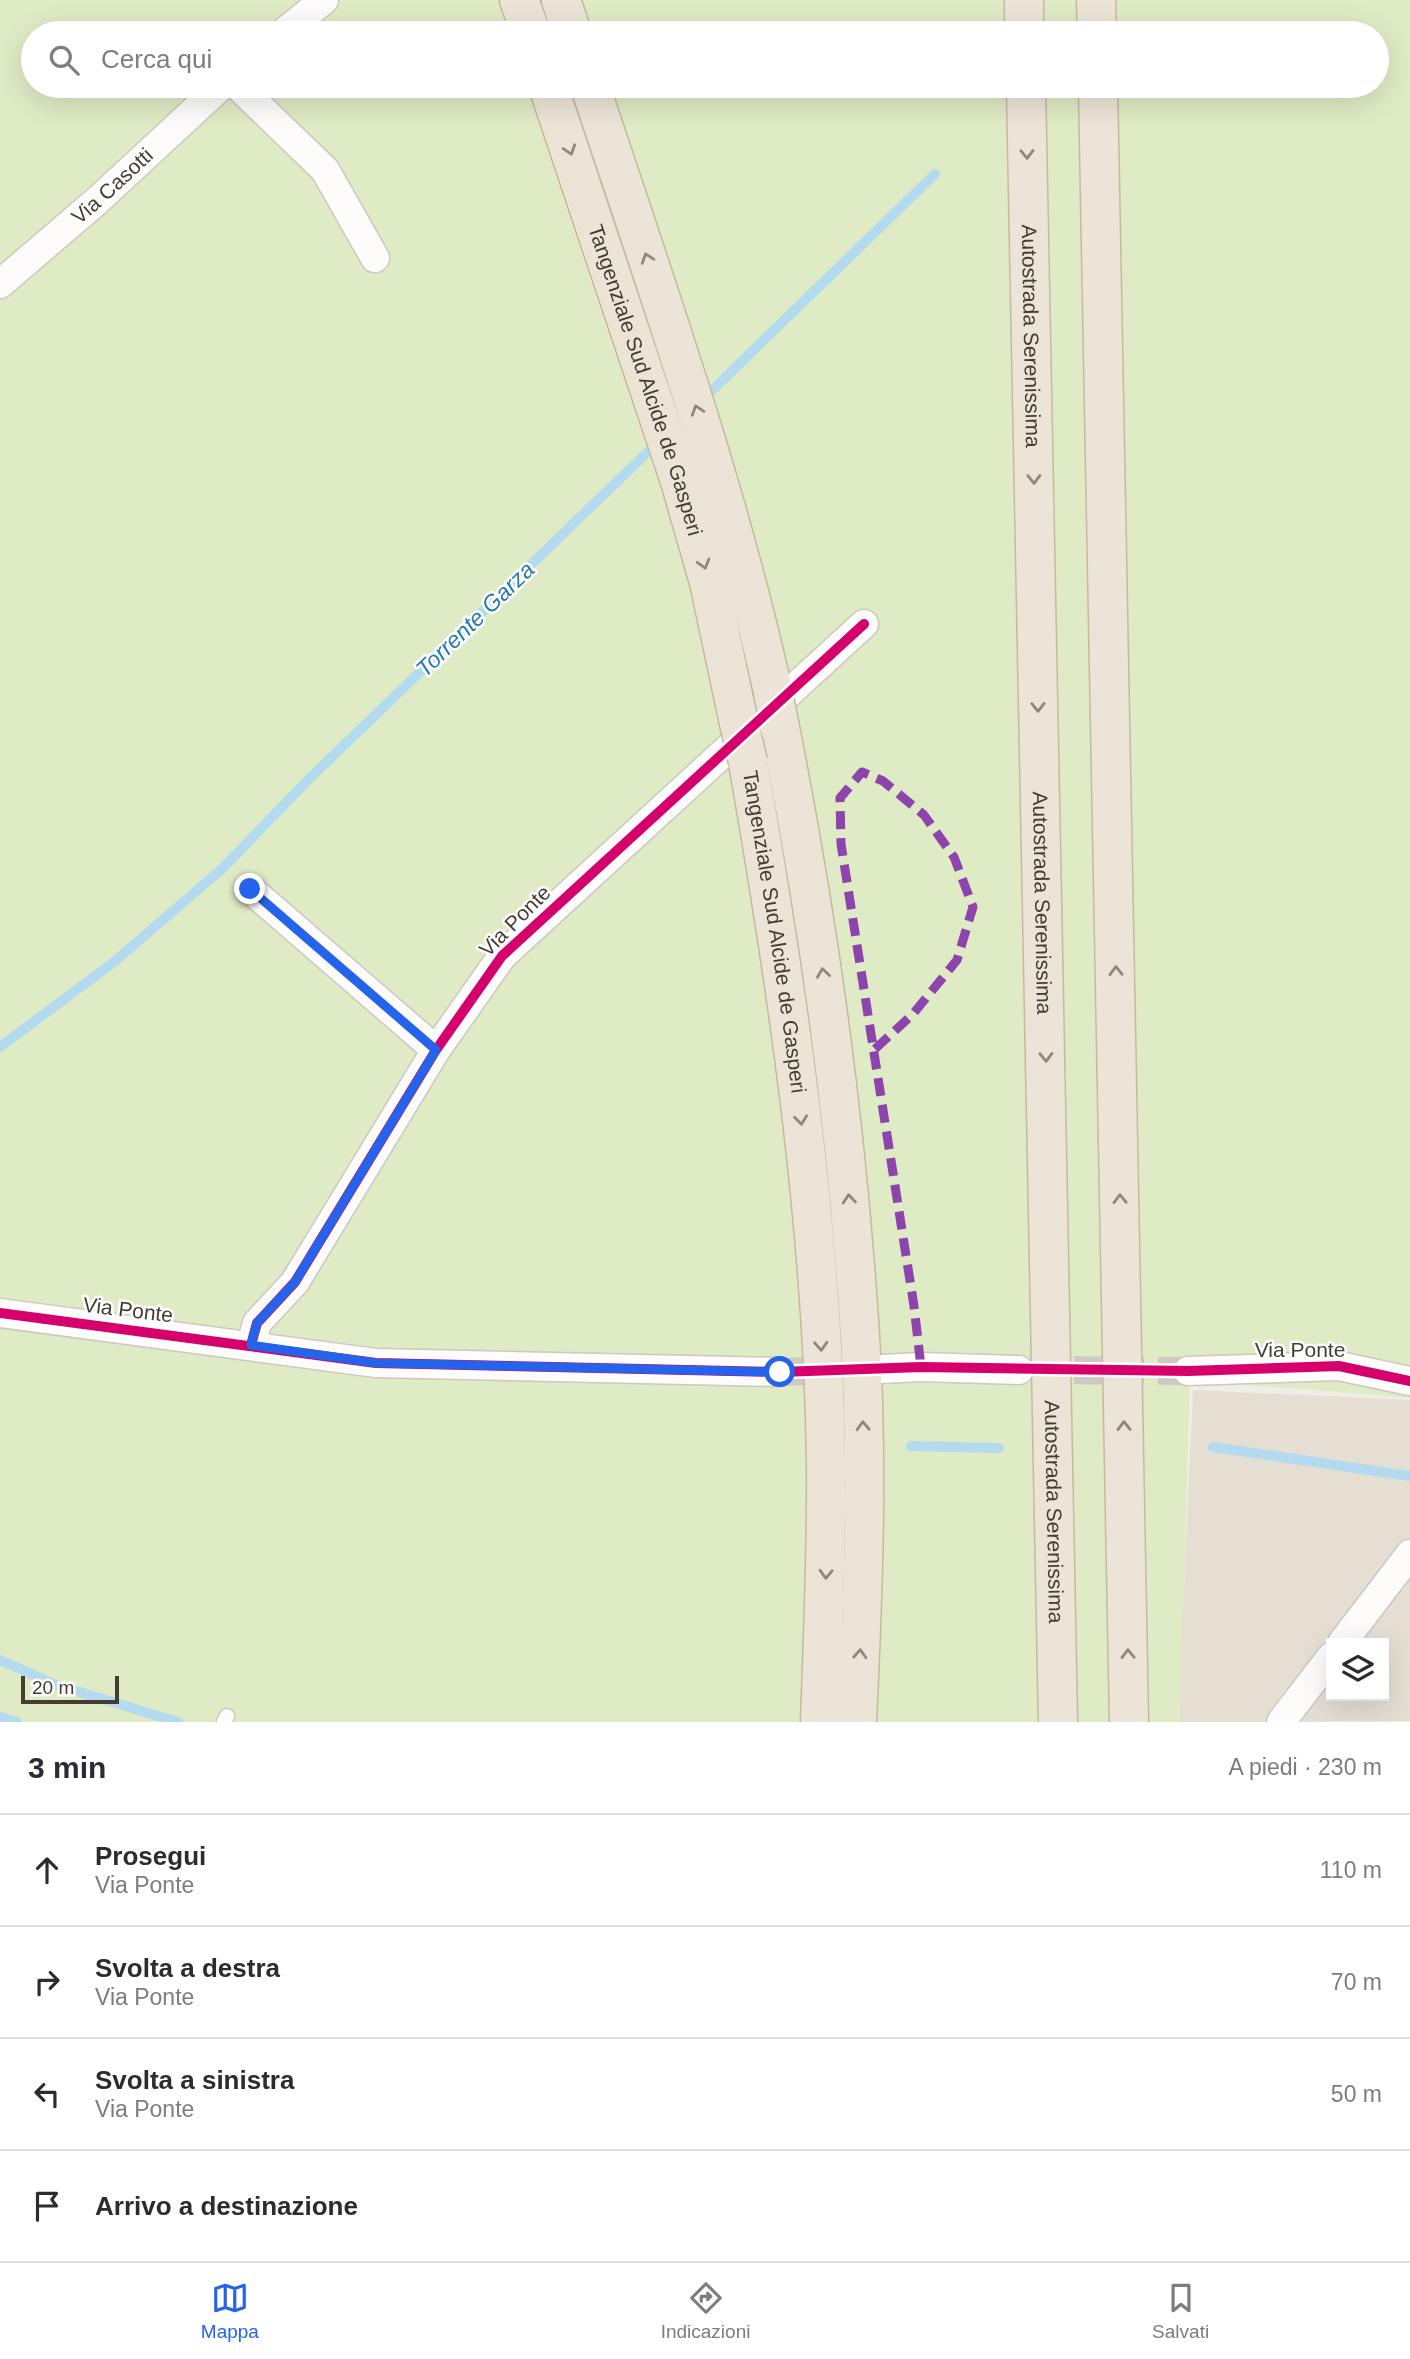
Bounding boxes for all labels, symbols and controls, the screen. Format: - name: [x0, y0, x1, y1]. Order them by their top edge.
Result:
- search box: [21, 21, 1389, 98]
- icon: search: [45, 41, 83, 79]
- text: Cerca qui: [101, 44, 212, 74]
- street label: Via Casotti: [67, 143, 157, 228]
- one-way arrow: [562, 144, 576, 156]
- one-way arrow: [1019, 149, 1035, 160]
- street label: Tangenziale Sud Alcide de Gasperi: [584, 222, 707, 538]
- street label: Autostrada Serenissima: [1018, 224, 1045, 448]
- one-way arrow: [641, 252, 655, 265]
- one-way arrow: [691, 404, 706, 416]
- one-way arrow: [1026, 475, 1042, 485]
- water label: Torrente Garza: [411, 556, 539, 682]
- one-way arrow: [695, 558, 710, 570]
- one-way arrow: [1031, 702, 1046, 713]
- street label: Tangenziale Sud Alcide de Gasperi: [739, 769, 811, 1094]
- street label: Autostrada Serenissima: [1029, 791, 1056, 1015]
- route end: [234, 873, 265, 904]
- street label: Via Ponte: [474, 880, 555, 961]
- one-way arrow: [1108, 966, 1124, 976]
- one-way arrow: [815, 968, 830, 979]
- one-way arrow: [1038, 1052, 1053, 1063]
- one-way arrow: [793, 1114, 808, 1126]
- one-way arrow: [1113, 1193, 1128, 1204]
- one-way arrow: [842, 1194, 857, 1205]
- street label: Via Ponte: [82, 1293, 174, 1326]
- street label: Via Ponte: [1255, 1338, 1345, 1361]
- one-way arrow: [814, 1341, 829, 1352]
- route start: [764, 1356, 795, 1387]
- street label: Autostrada Serenissima: [1041, 1400, 1068, 1624]
- one-way arrow: [855, 1421, 870, 1432]
- one-way arrow: [1116, 1421, 1132, 1431]
- one-way arrow: [818, 1569, 833, 1580]
- map controls: [1326, 1638, 1389, 1701]
- button: layers: [1326, 1638, 1389, 1701]
- one-way arrow: [853, 1648, 868, 1659]
- one-way arrow: [1120, 1648, 1136, 1659]
- scale bar: [21, 1673, 119, 1705]
- text: 20 m: [32, 1677, 74, 1698]
- text: 3 min: [28, 1751, 106, 1784]
- text: A piedi · 230 m: [1229, 1754, 1382, 1780]
- text: Prosegui: [95, 1841, 206, 1871]
- icon: ahead: [28, 1851, 66, 1889]
- text: 110 m: [1320, 1857, 1382, 1883]
- text: Via Ponte: [95, 1872, 194, 1898]
- text: Svolta a destra: [95, 1953, 280, 1983]
- icon: right: [28, 1963, 66, 2001]
- text: 70 m: [1331, 1969, 1382, 1995]
- text: Via Ponte: [95, 1984, 194, 2010]
- text: Svolta a sinistra: [95, 2065, 294, 2095]
- icon: left: [28, 2075, 66, 2113]
- text: 50 m: [1331, 2081, 1382, 2107]
- text: Via Ponte: [95, 2096, 194, 2122]
- icon: arrive: [28, 2187, 66, 2225]
- text: Arrivo a destinazione: [95, 2191, 358, 2221]
- tab: Mappa: [201, 2279, 259, 2343]
- tab: Indicazioni: [661, 2279, 750, 2343]
- tab: Salvati: [1152, 2279, 1209, 2343]

